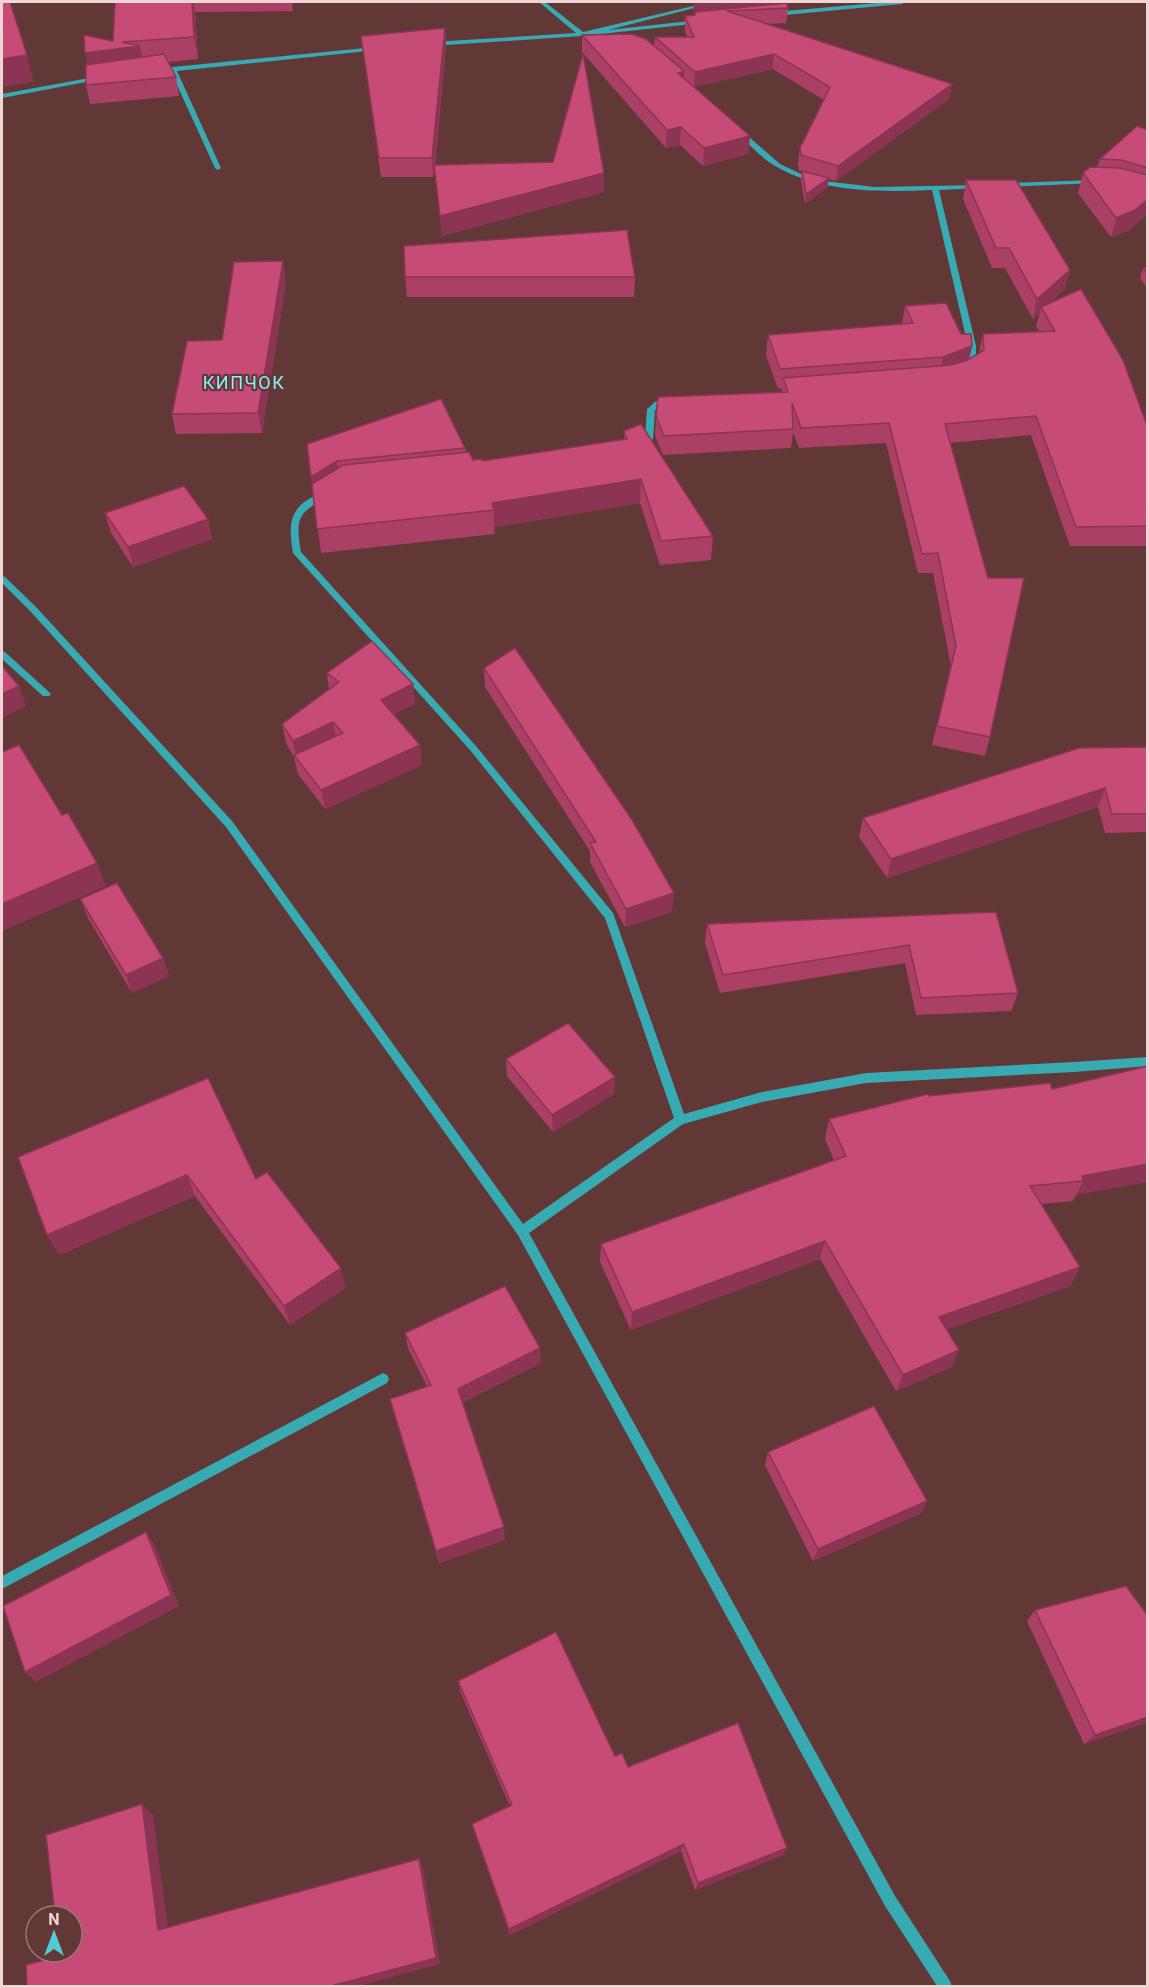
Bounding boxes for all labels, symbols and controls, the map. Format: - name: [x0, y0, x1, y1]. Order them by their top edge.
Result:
- district label: КИПЧОК: [203, 372, 285, 393]
- north arrow: [24, 1904, 84, 1964]
- text: N: [48, 1910, 60, 1929]

